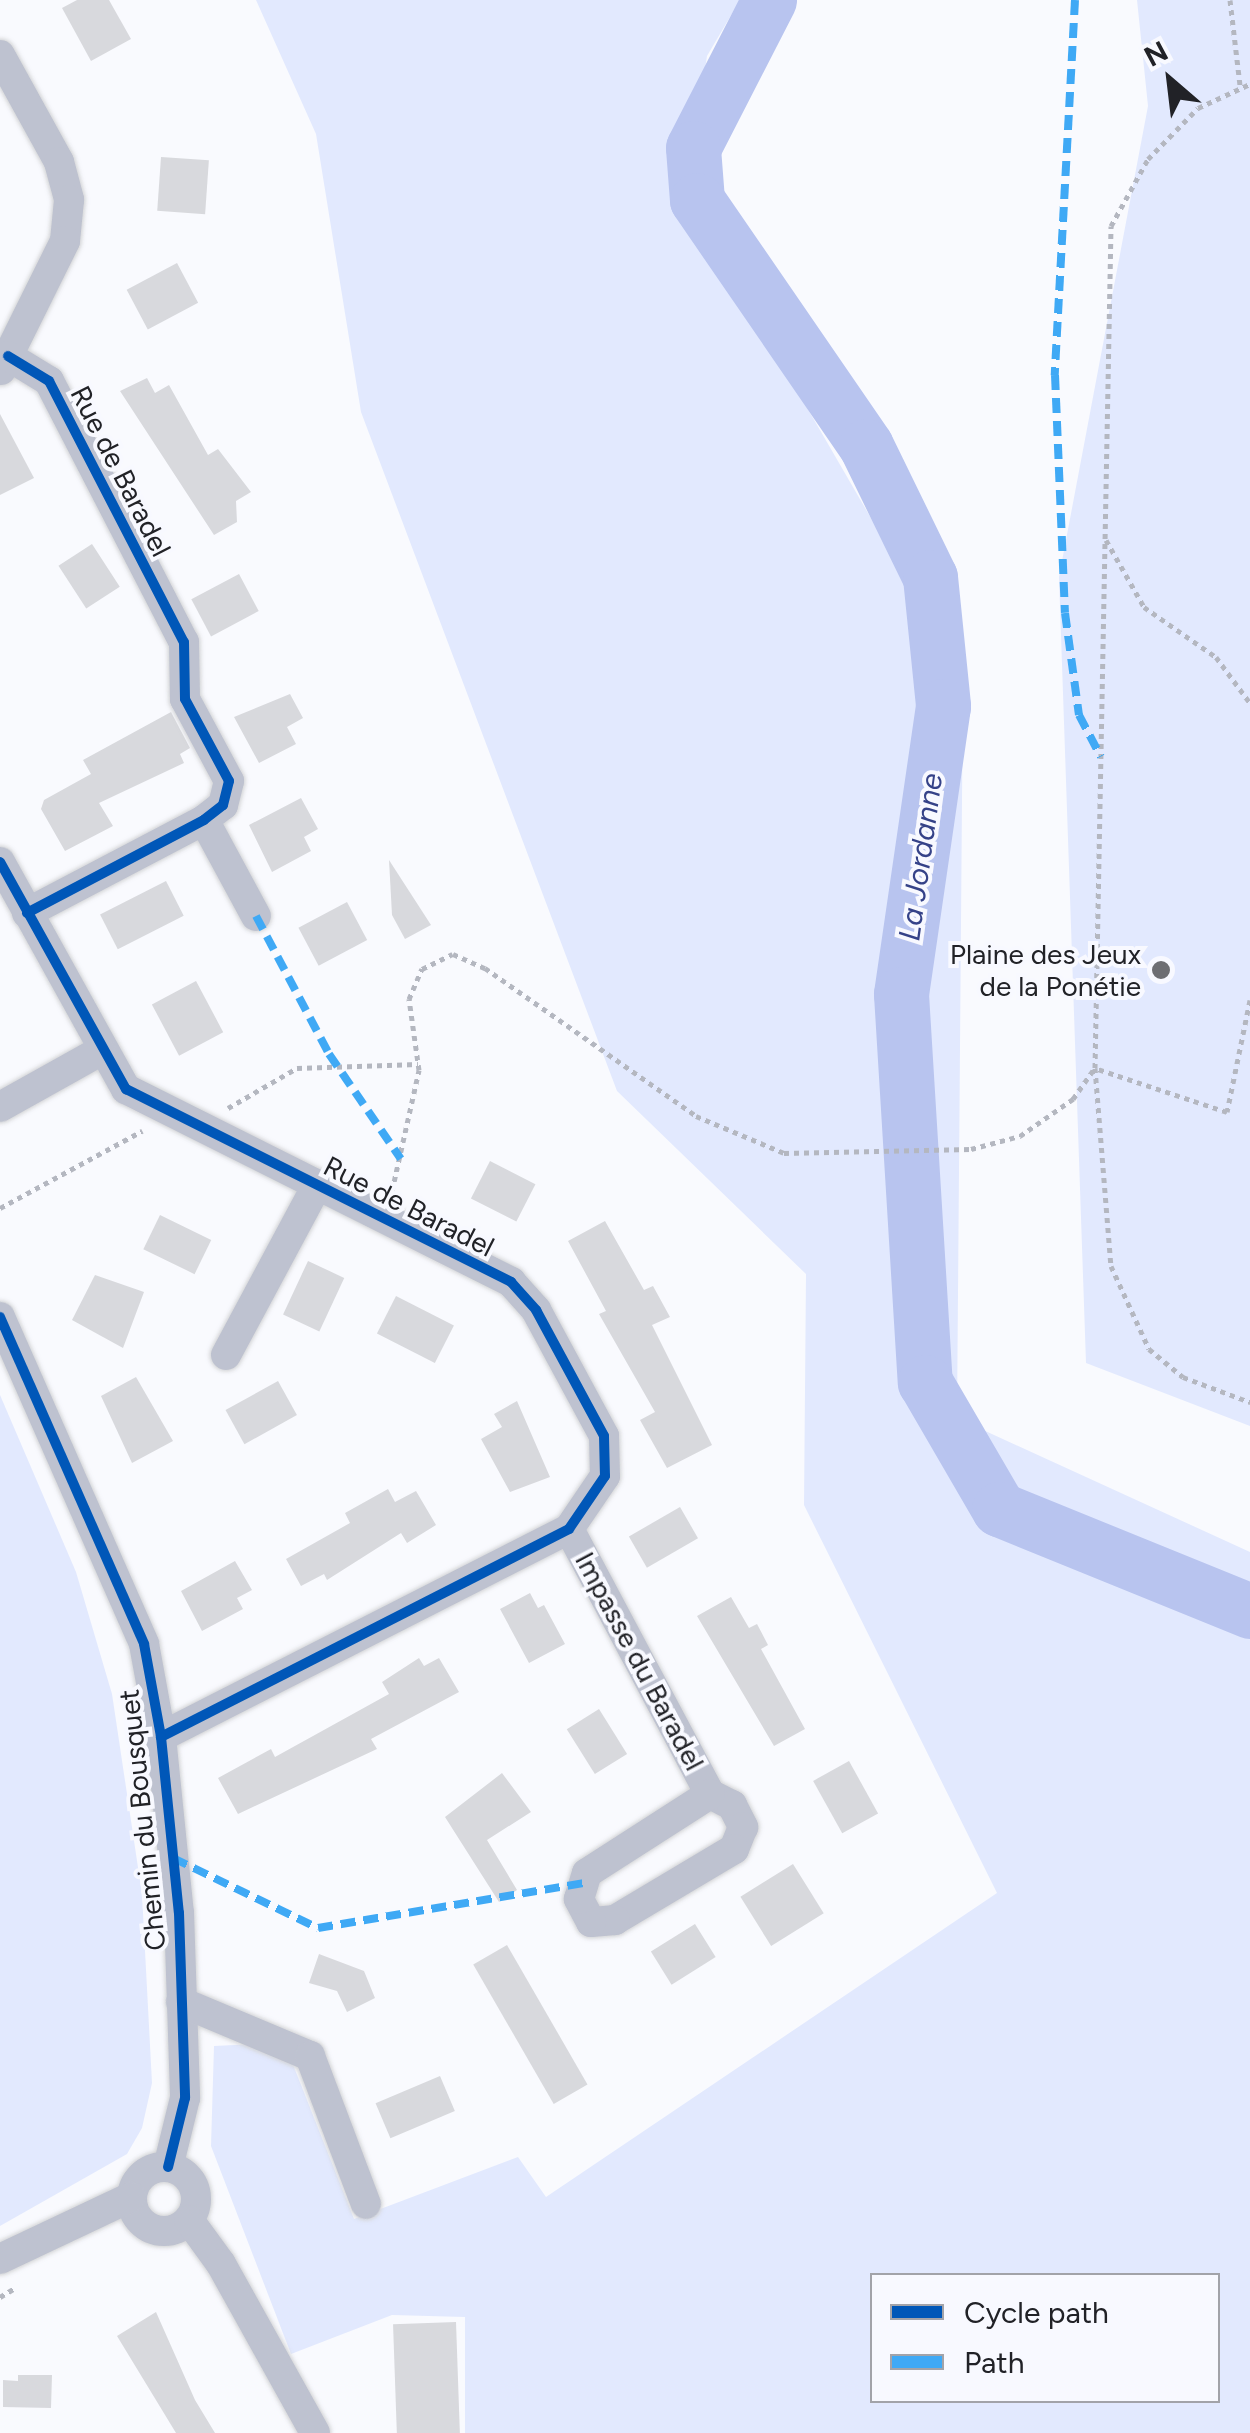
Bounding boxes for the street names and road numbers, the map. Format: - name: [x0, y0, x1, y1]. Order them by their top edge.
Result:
- street label: Rue de Baradel: [64, 380, 178, 562]
- street label: Rue de Baradel: [318, 1149, 500, 1263]
- street label: Impasse du Baradel: [568, 1546, 712, 1776]
- street label: Chemin du Bousquet: [112, 1688, 172, 1952]

